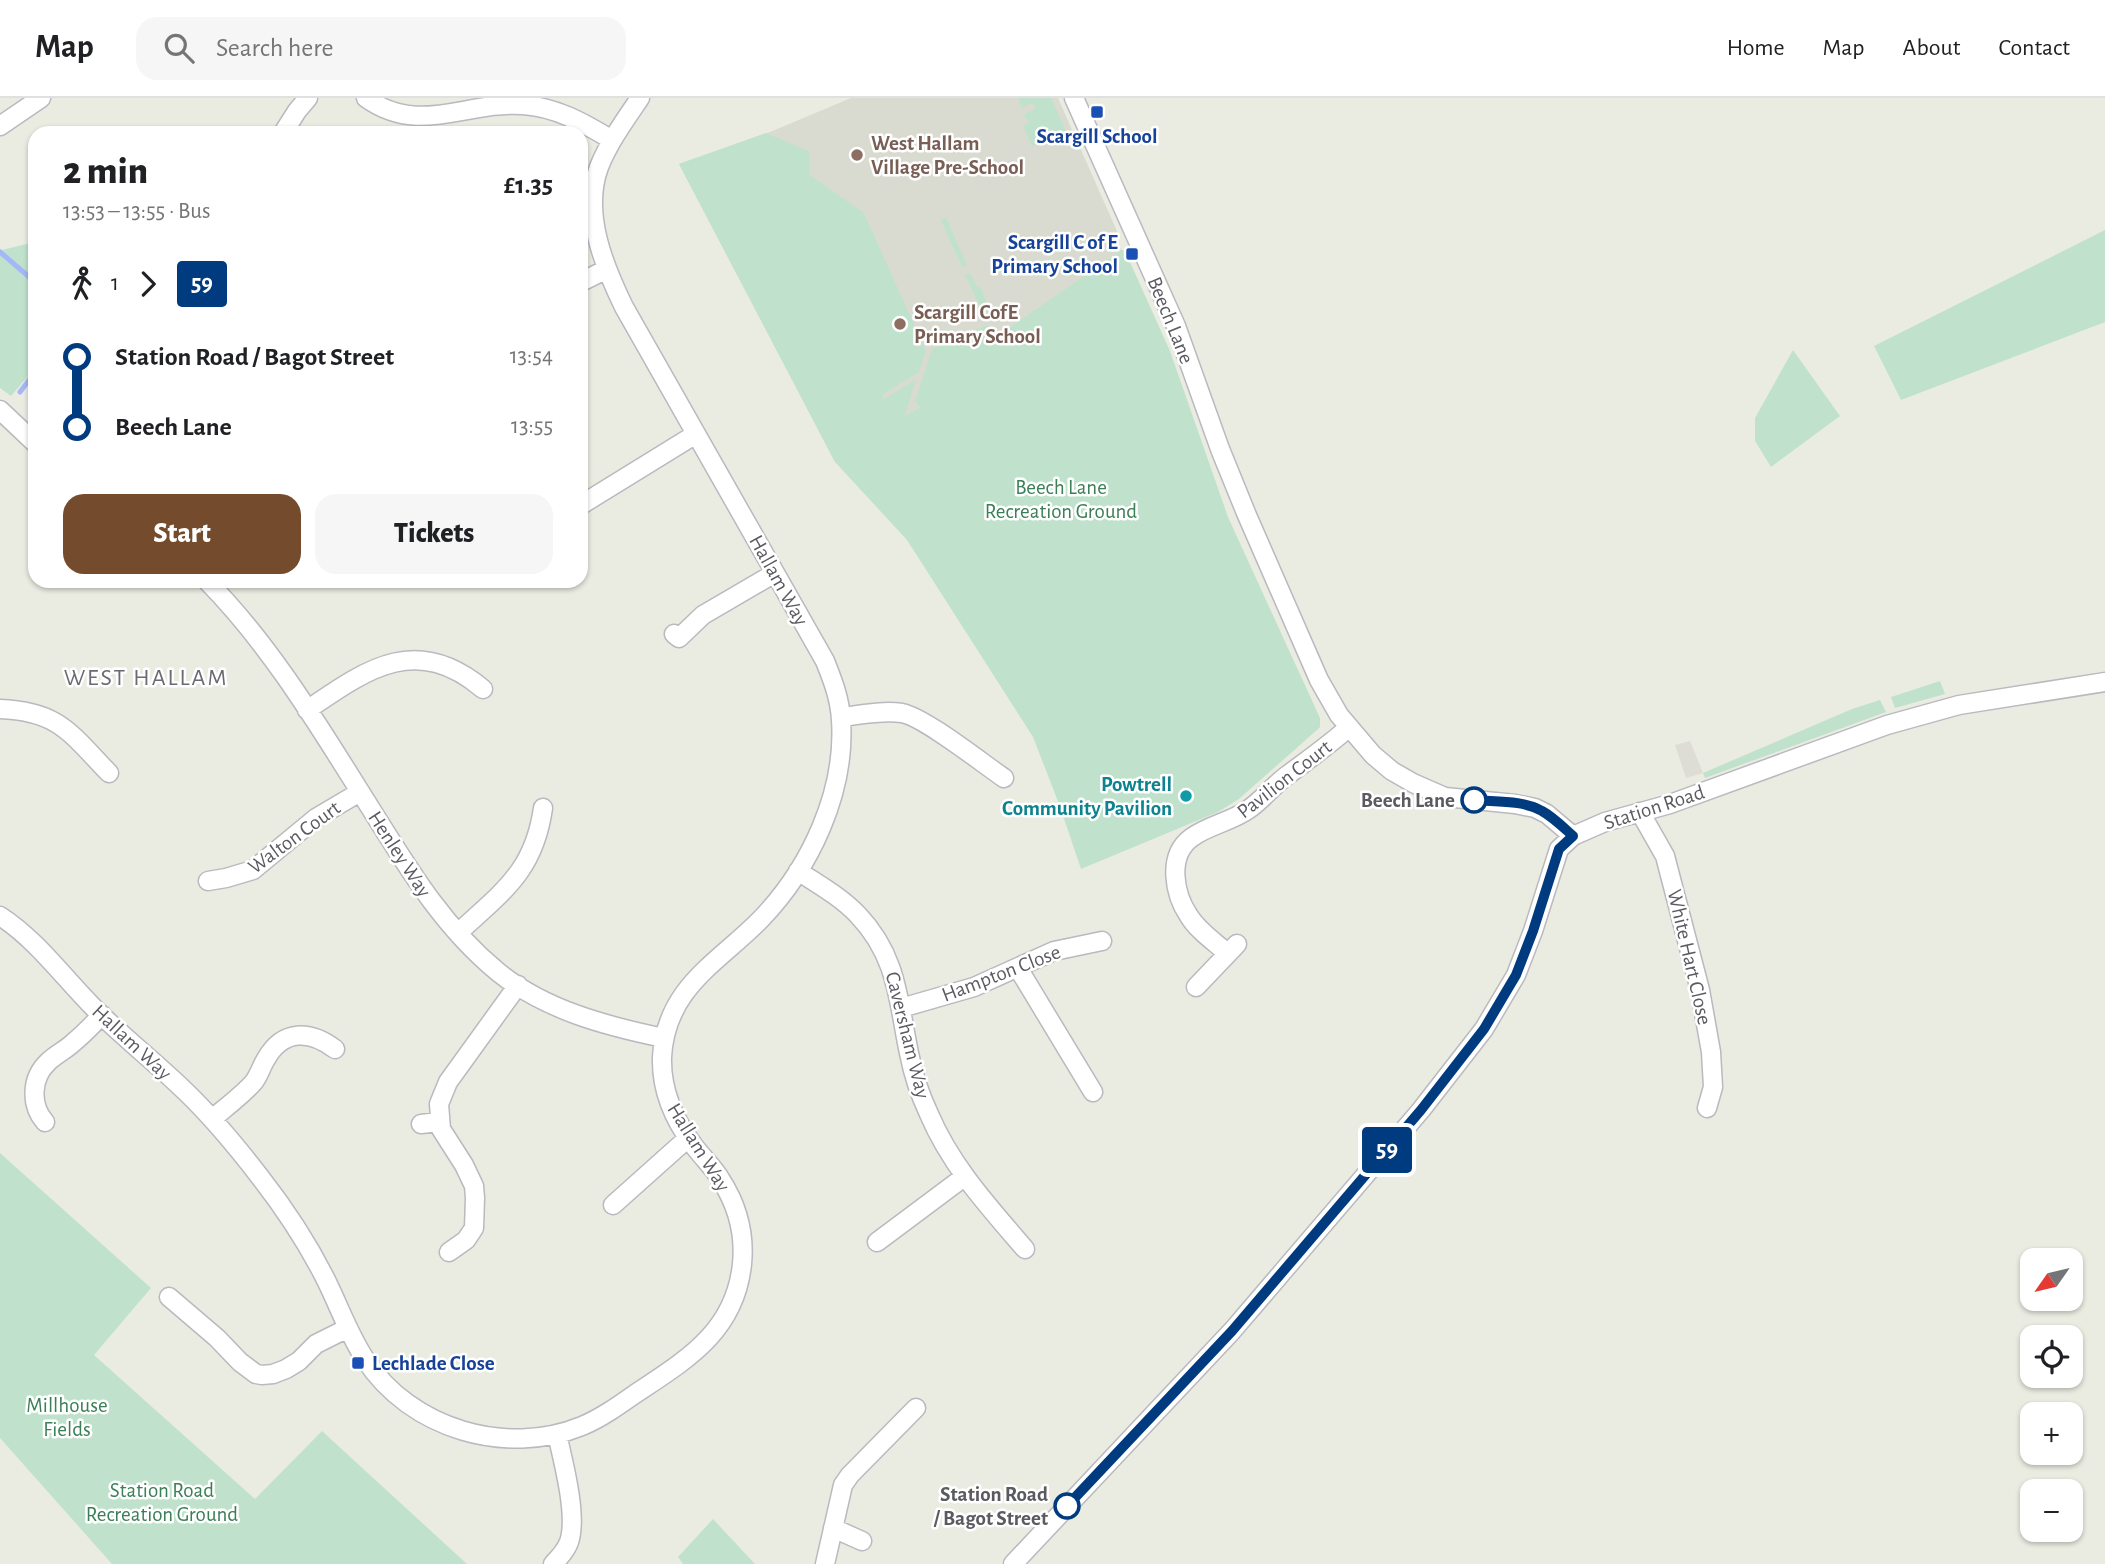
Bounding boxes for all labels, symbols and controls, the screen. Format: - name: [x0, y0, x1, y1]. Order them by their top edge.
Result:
- search box: [136, 17, 626, 80]
- icon: search: [160, 29, 198, 67]
- text: Map: [35, 31, 94, 64]
- text: Search here: [216, 35, 334, 61]
- text: Home: [1727, 36, 1785, 60]
- text: Map: [1823, 36, 1865, 60]
- text: About: [1903, 36, 1960, 60]
- text: Contact: [1998, 36, 2070, 60]
- marker: Scargill School: [1089, 104, 1105, 120]
- place label: Scargill School: [1037, 126, 1157, 147]
- place label: West Hallam Village Pre-School: [871, 133, 1024, 178]
- marker: West Hallam Village Pre-School: [849, 147, 865, 163]
- text: 2 min: [63, 153, 148, 191]
- text: £1.35: [504, 172, 553, 198]
- text: 13:53 – 13:55 · Bus: [63, 200, 211, 223]
- place label: Scargill C of E Primary School: [991, 232, 1118, 277]
- marker: Scargill C of E Primary School: [1124, 246, 1140, 262]
- icon: walk: [63, 265, 101, 303]
- icon: forward: [129, 265, 167, 303]
- text: 1: [111, 272, 119, 295]
- text: 59: [191, 272, 213, 296]
- street label: Beech Lane: [1144, 274, 1197, 367]
- place label: Scargill CofE Primary School: [914, 302, 1041, 347]
- marker: Scargill CofE Primary School: [892, 316, 908, 332]
- text: Station Road / Bagot Street: [115, 344, 394, 370]
- text: 13:54: [510, 345, 553, 368]
- text: Beech Lane: [115, 414, 232, 440]
- text: 13:55: [511, 415, 553, 438]
- park label: Beech Lane Recreation Ground: [985, 477, 1137, 522]
- button: Start: [63, 494, 301, 574]
- button: Tickets: [315, 494, 553, 574]
- street label: Hallam Way: [745, 532, 812, 629]
- district label: WEST HALLAM: [64, 666, 228, 690]
- street label: Pavilion Court: [1233, 736, 1336, 823]
- place label: Powtrell Community Pavilion: [1002, 774, 1172, 819]
- street label: Station Road: [1601, 781, 1707, 834]
- marker: Beech Lane: [1461, 787, 1487, 813]
- marker: Powtrell Community Pavilion: [1178, 788, 1194, 804]
- place label: Beech Lane: [1361, 790, 1455, 811]
- street label: Walton Court: [244, 797, 344, 878]
- street label: Henley Way: [364, 808, 435, 901]
- street label: White Hart Close: [1664, 887, 1715, 1027]
- street label: Hampton Close: [939, 941, 1064, 1006]
- street label: Caversham Way: [882, 970, 933, 1101]
- street label: Hallam Way: [88, 1001, 175, 1084]
- street label: Hallam Way: [663, 1099, 734, 1195]
- line badge: 59: [1356, 1127, 1418, 1173]
- text: 59: [1376, 1138, 1398, 1162]
- north arrow: [2020, 1248, 2082, 1311]
- map controls: [2020, 1248, 2083, 1542]
- button: locate: [2020, 1325, 2083, 1388]
- place label: Lechlade Close: [372, 1353, 495, 1374]
- marker: Lechlade Close: [350, 1355, 366, 1371]
- park label: Millhouse Fields: [26, 1395, 108, 1440]
- button: +: [2020, 1402, 2083, 1465]
- button: −: [2020, 1479, 2083, 1542]
- park label: Station Road Recreation Ground: [86, 1480, 238, 1525]
- place label: Station Road / Bagot Street: [933, 1484, 1048, 1529]
- marker: Station Road / Bagot Street: [1054, 1493, 1080, 1519]

